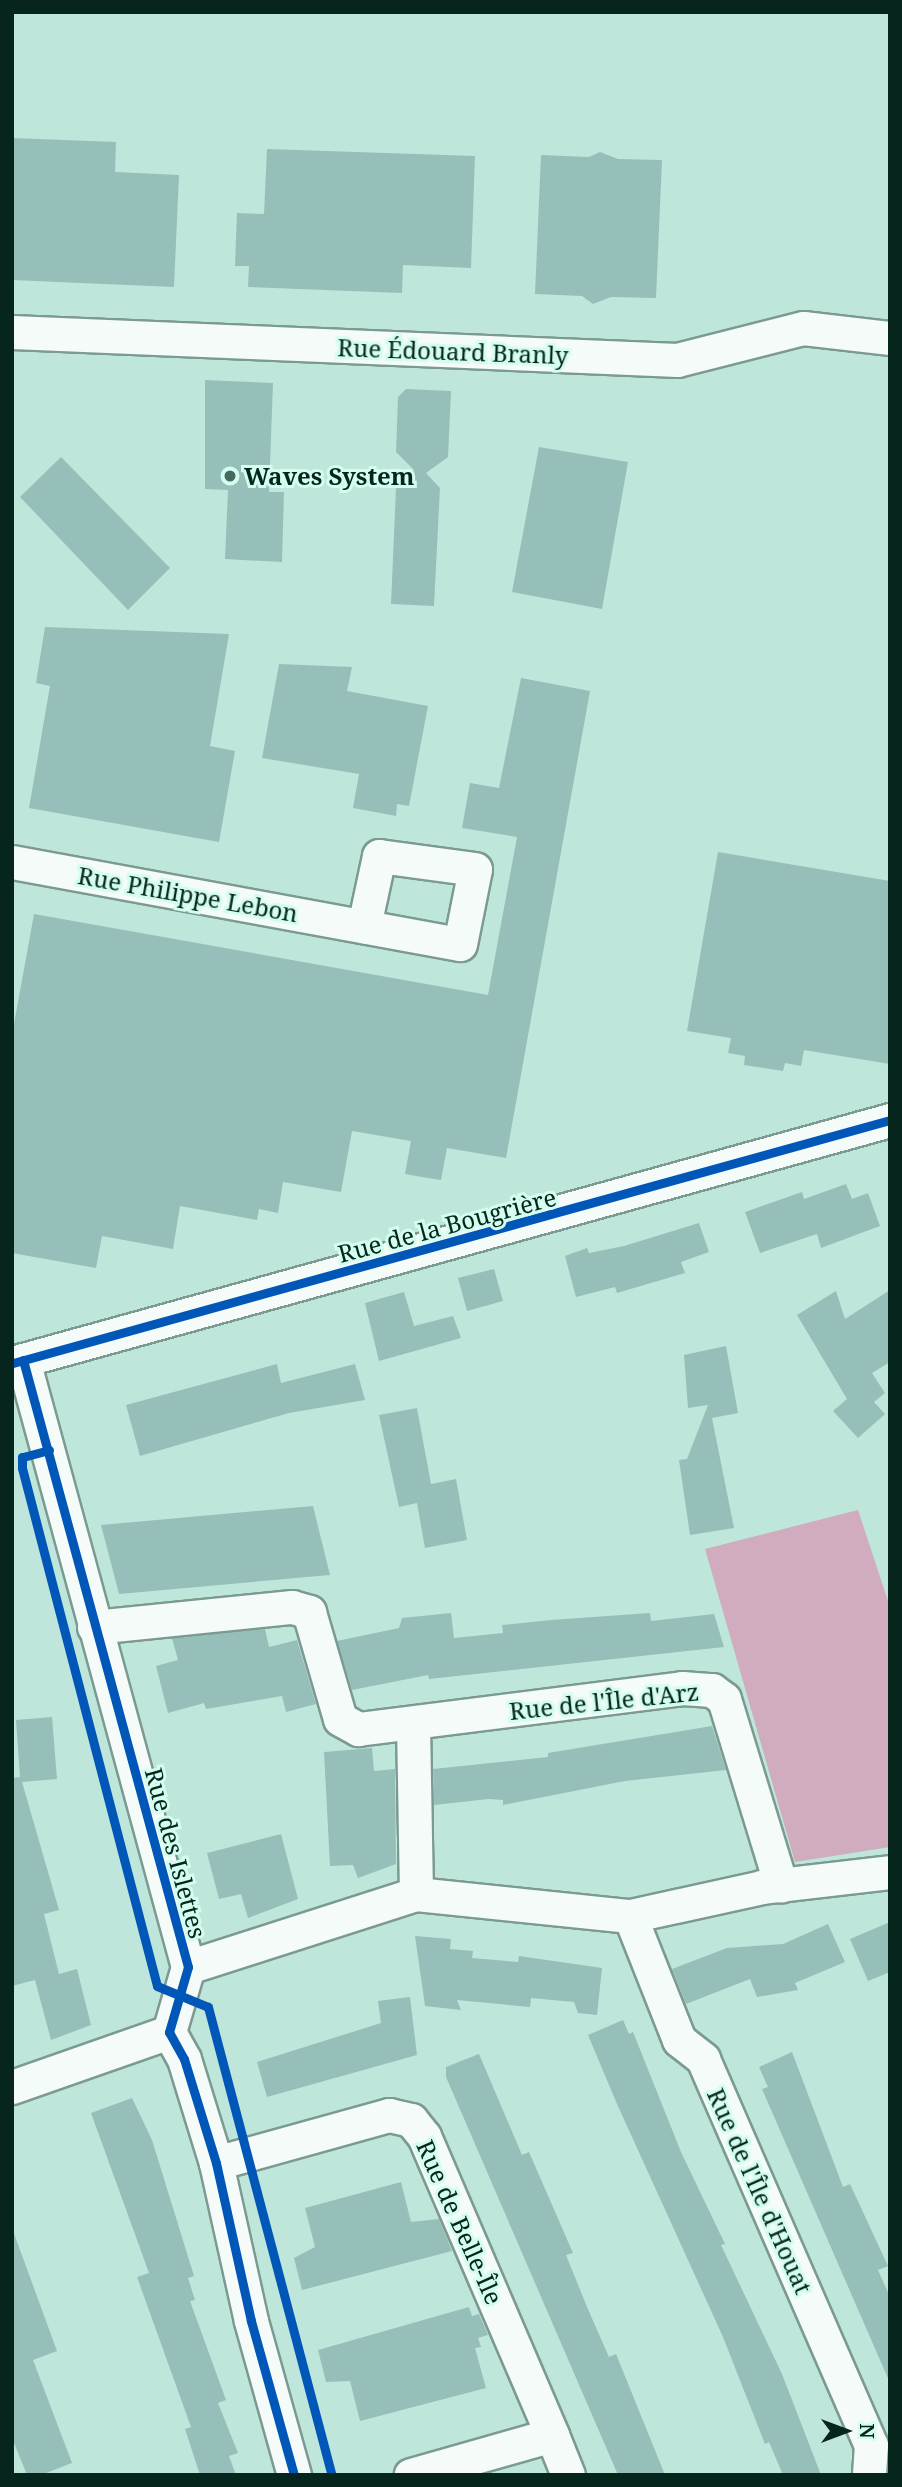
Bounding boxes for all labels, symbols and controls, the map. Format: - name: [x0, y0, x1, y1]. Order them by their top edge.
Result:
- street label: Rue Édouard Branly: [337, 333, 569, 369]
- place label: Waves System: [244, 462, 414, 490]
- marker: Waves System: [222, 468, 238, 484]
- street label: Rue Philippe Lebon: [76, 860, 300, 928]
- street label: Rue de la Bougrière: [335, 1182, 559, 1268]
- street label: Rue de l'Île d'Arz: [508, 1677, 700, 1725]
- street label: Rue des Islettes: [139, 1765, 213, 1941]
- street label: Rue de l'Île d'Houat: [702, 2084, 818, 2298]
- street label: Rue de Belle-Île: [411, 2135, 509, 2309]
- north arrow: [811, 2396, 881, 2466]
- text: N: [854, 2424, 880, 2438]

